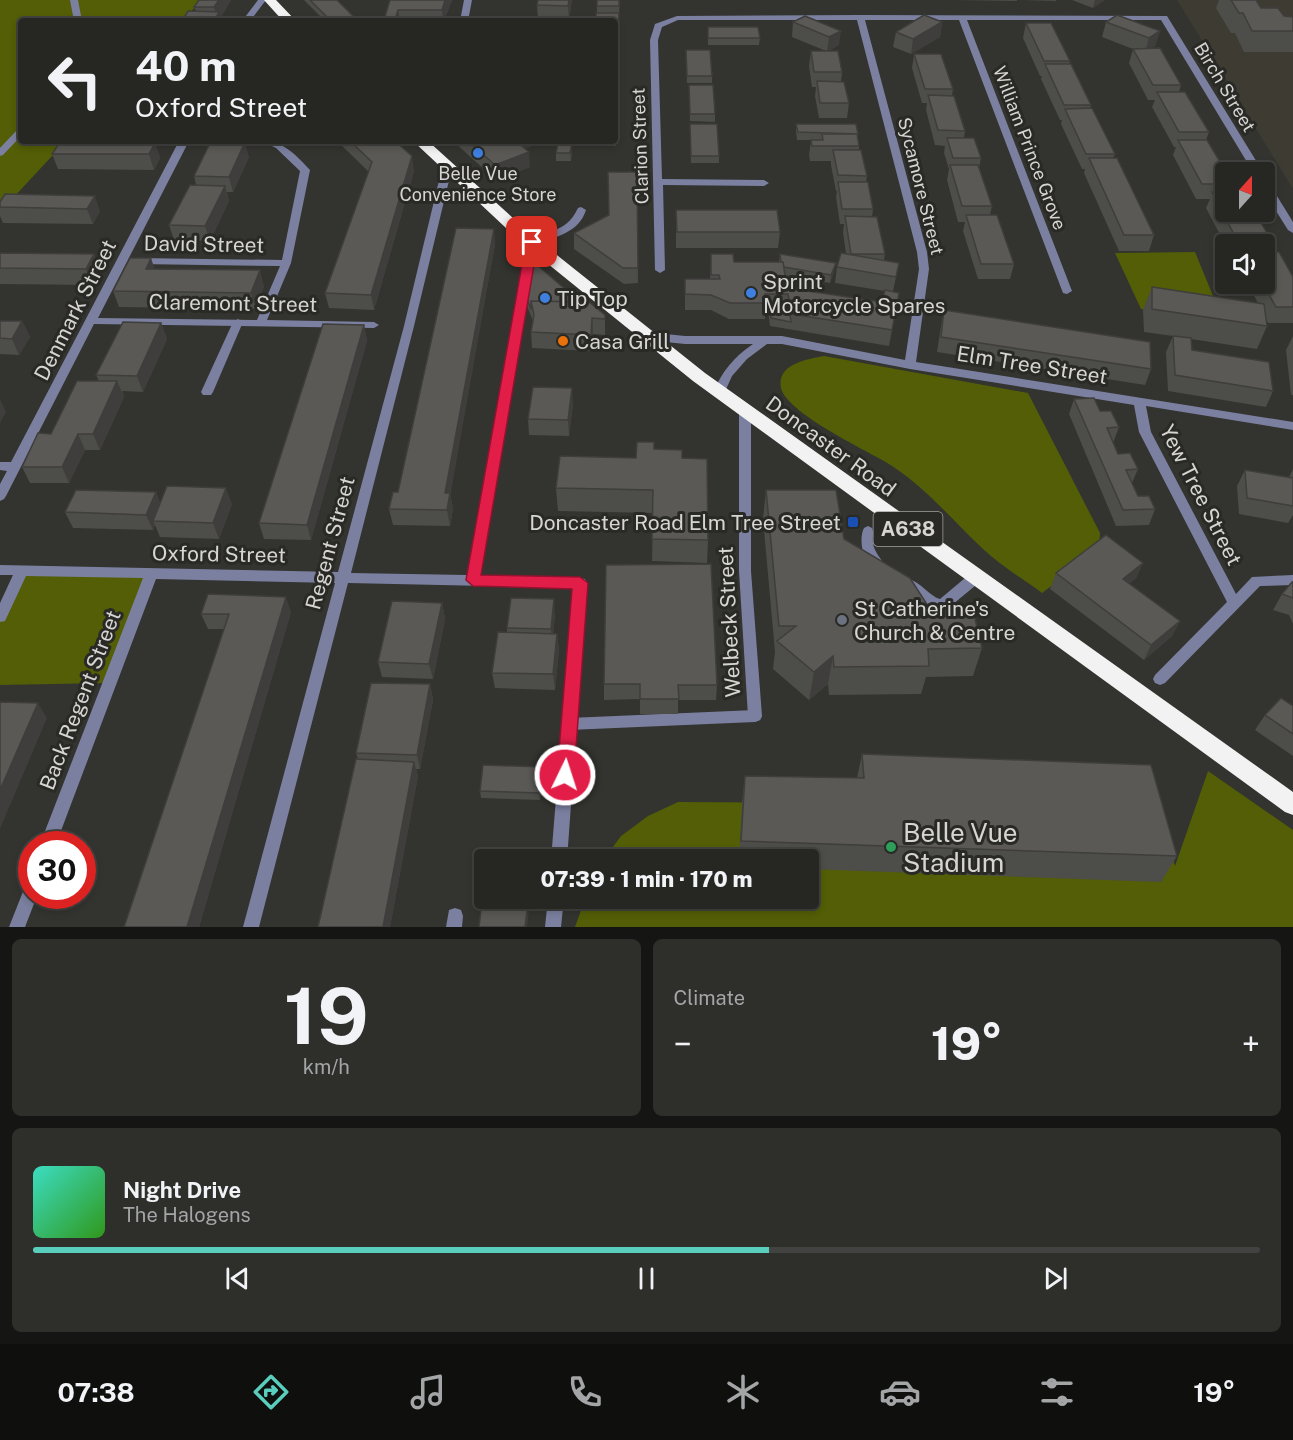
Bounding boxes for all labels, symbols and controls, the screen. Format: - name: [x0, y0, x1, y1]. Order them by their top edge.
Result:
- street label: Birch Street: [1190, 39, 1260, 135]
- text: 40 m: [135, 41, 237, 90]
- icon: left: [36, 42, 114, 120]
- street label: William Prince Grove: [989, 63, 1071, 233]
- street label: Clarion Street: [627, 87, 653, 205]
- text: Oxford Street: [135, 91, 307, 123]
- street label: Sycamore Street: [894, 115, 948, 257]
- marker: Belle Vue Convenience Store: [471, 146, 485, 160]
- north arrow: [1215, 162, 1275, 222]
- map controls: [1215, 162, 1275, 294]
- place label: Belle Vue Convenience Store: [399, 163, 557, 205]
- pin: [506, 216, 557, 267]
- icon: arrive: [515, 225, 548, 258]
- street label: David Street: [143, 230, 265, 258]
- button: sound: [1215, 234, 1275, 294]
- street label: Denmark Street: [29, 235, 121, 385]
- place label: Sprint Motorcycle Spares: [763, 269, 945, 318]
- place label: Tip Top: [557, 286, 628, 311]
- marker: Sprint Motorcycle Spares: [744, 286, 758, 300]
- street label: Claremont Street: [148, 289, 318, 317]
- marker: Tip Top: [538, 291, 552, 305]
- place label: Casa Grill: [575, 329, 670, 354]
- marker: Casa Grill: [556, 334, 570, 348]
- street label: Elm Tree Street: [955, 341, 1109, 389]
- street label: Doncaster Road: [761, 390, 901, 502]
- street label: Yew Tree Street: [1155, 420, 1247, 570]
- street label: Regent Street: [300, 474, 360, 612]
- place label: Doncaster Road Elm Tree Street: [529, 510, 841, 535]
- road number: A638: [874, 512, 942, 546]
- marker: Doncaster Road Elm Tree Street: [846, 515, 860, 529]
- street label: Oxford Street: [152, 540, 286, 568]
- street label: Welbeck Street: [713, 546, 745, 698]
- place label: St Catherine's Church & Centre: [854, 596, 1016, 645]
- street label: Back Regent Street: [34, 607, 126, 793]
- marker: St Catherine's Church & Centre: [835, 613, 849, 627]
- position arrow: [533, 743, 597, 807]
- place label: Belle Vue Stadium: [903, 817, 1018, 878]
- speed limit sign: 30: [18, 831, 96, 909]
- marker: Belle Vue Stadium: [884, 840, 898, 854]
- text: 07:39 · 1 min · 170 m: [540, 866, 753, 892]
- text: 19: [284, 970, 369, 1062]
- text: Climate: [674, 986, 745, 1010]
- text: 19°: [931, 1017, 1003, 1070]
- text: −: [674, 1025, 692, 1063]
- text: +: [1242, 1025, 1260, 1063]
- text: km/h: [303, 1055, 350, 1079]
- text: Night Drive: [123, 1177, 241, 1203]
- text: The Halogens: [123, 1203, 251, 1227]
- icon: previous: [221, 1262, 254, 1295]
- icon: pause: [630, 1262, 663, 1295]
- icon: next: [1039, 1262, 1072, 1295]
- icon: directions: [250, 1371, 292, 1413]
- icon: music: [407, 1371, 449, 1413]
- icon: phone: [564, 1371, 606, 1413]
- icon: climate: [722, 1371, 764, 1413]
- icon: car: [879, 1371, 921, 1413]
- icon: filters: [1036, 1371, 1078, 1413]
- text: 07:38: [58, 1376, 135, 1408]
- text: 19°: [1193, 1376, 1235, 1408]

